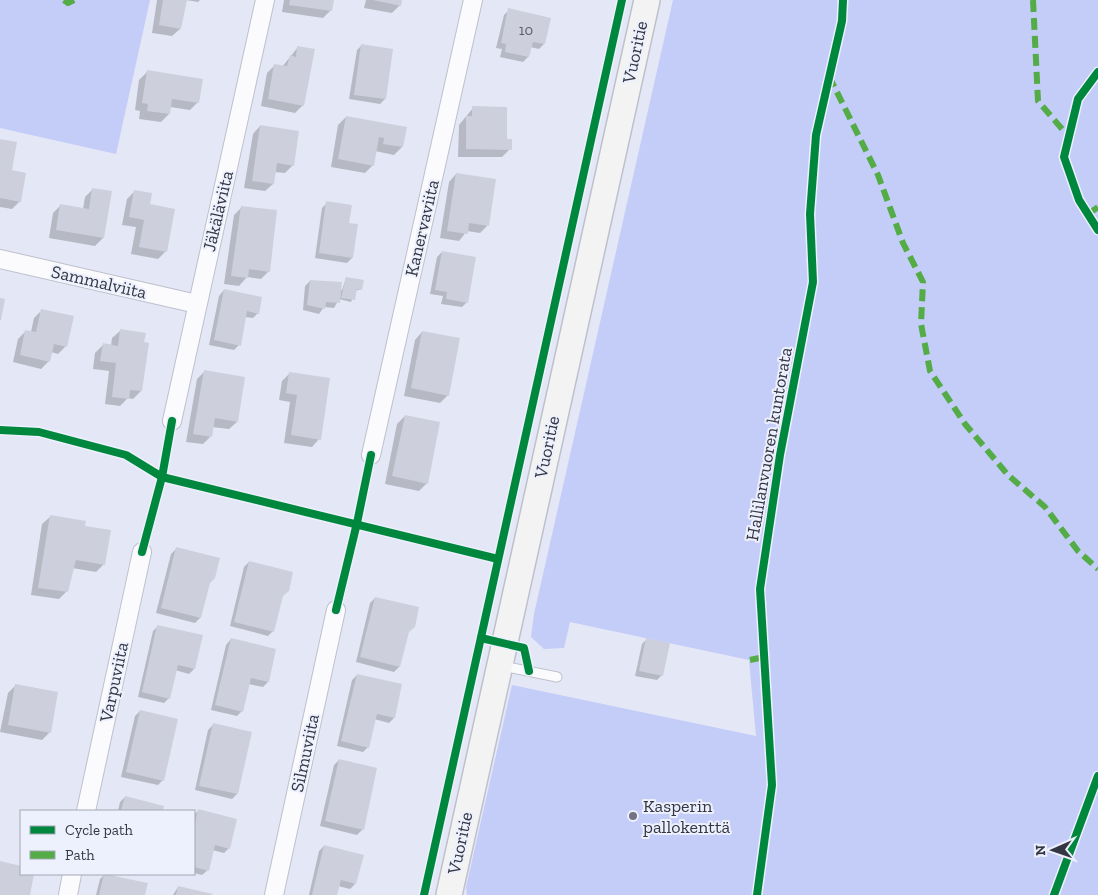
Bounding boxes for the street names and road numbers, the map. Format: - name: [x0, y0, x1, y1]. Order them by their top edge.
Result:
- street label: Vuoritie: [617, 19, 652, 86]
- street label: Jäkäläviita: [198, 168, 238, 254]
- street label: Kanervaviita: [400, 177, 444, 279]
- street label: Sammalviita: [49, 260, 149, 304]
- street label: Hallilanvuoren kuntorata: [741, 345, 797, 543]
- street label: Vuoritie: [529, 414, 564, 481]
- street label: Varpuviita: [95, 640, 133, 725]
- street label: Silmuviita: [286, 712, 324, 794]
- street label: Vuoritie: [442, 810, 477, 877]

